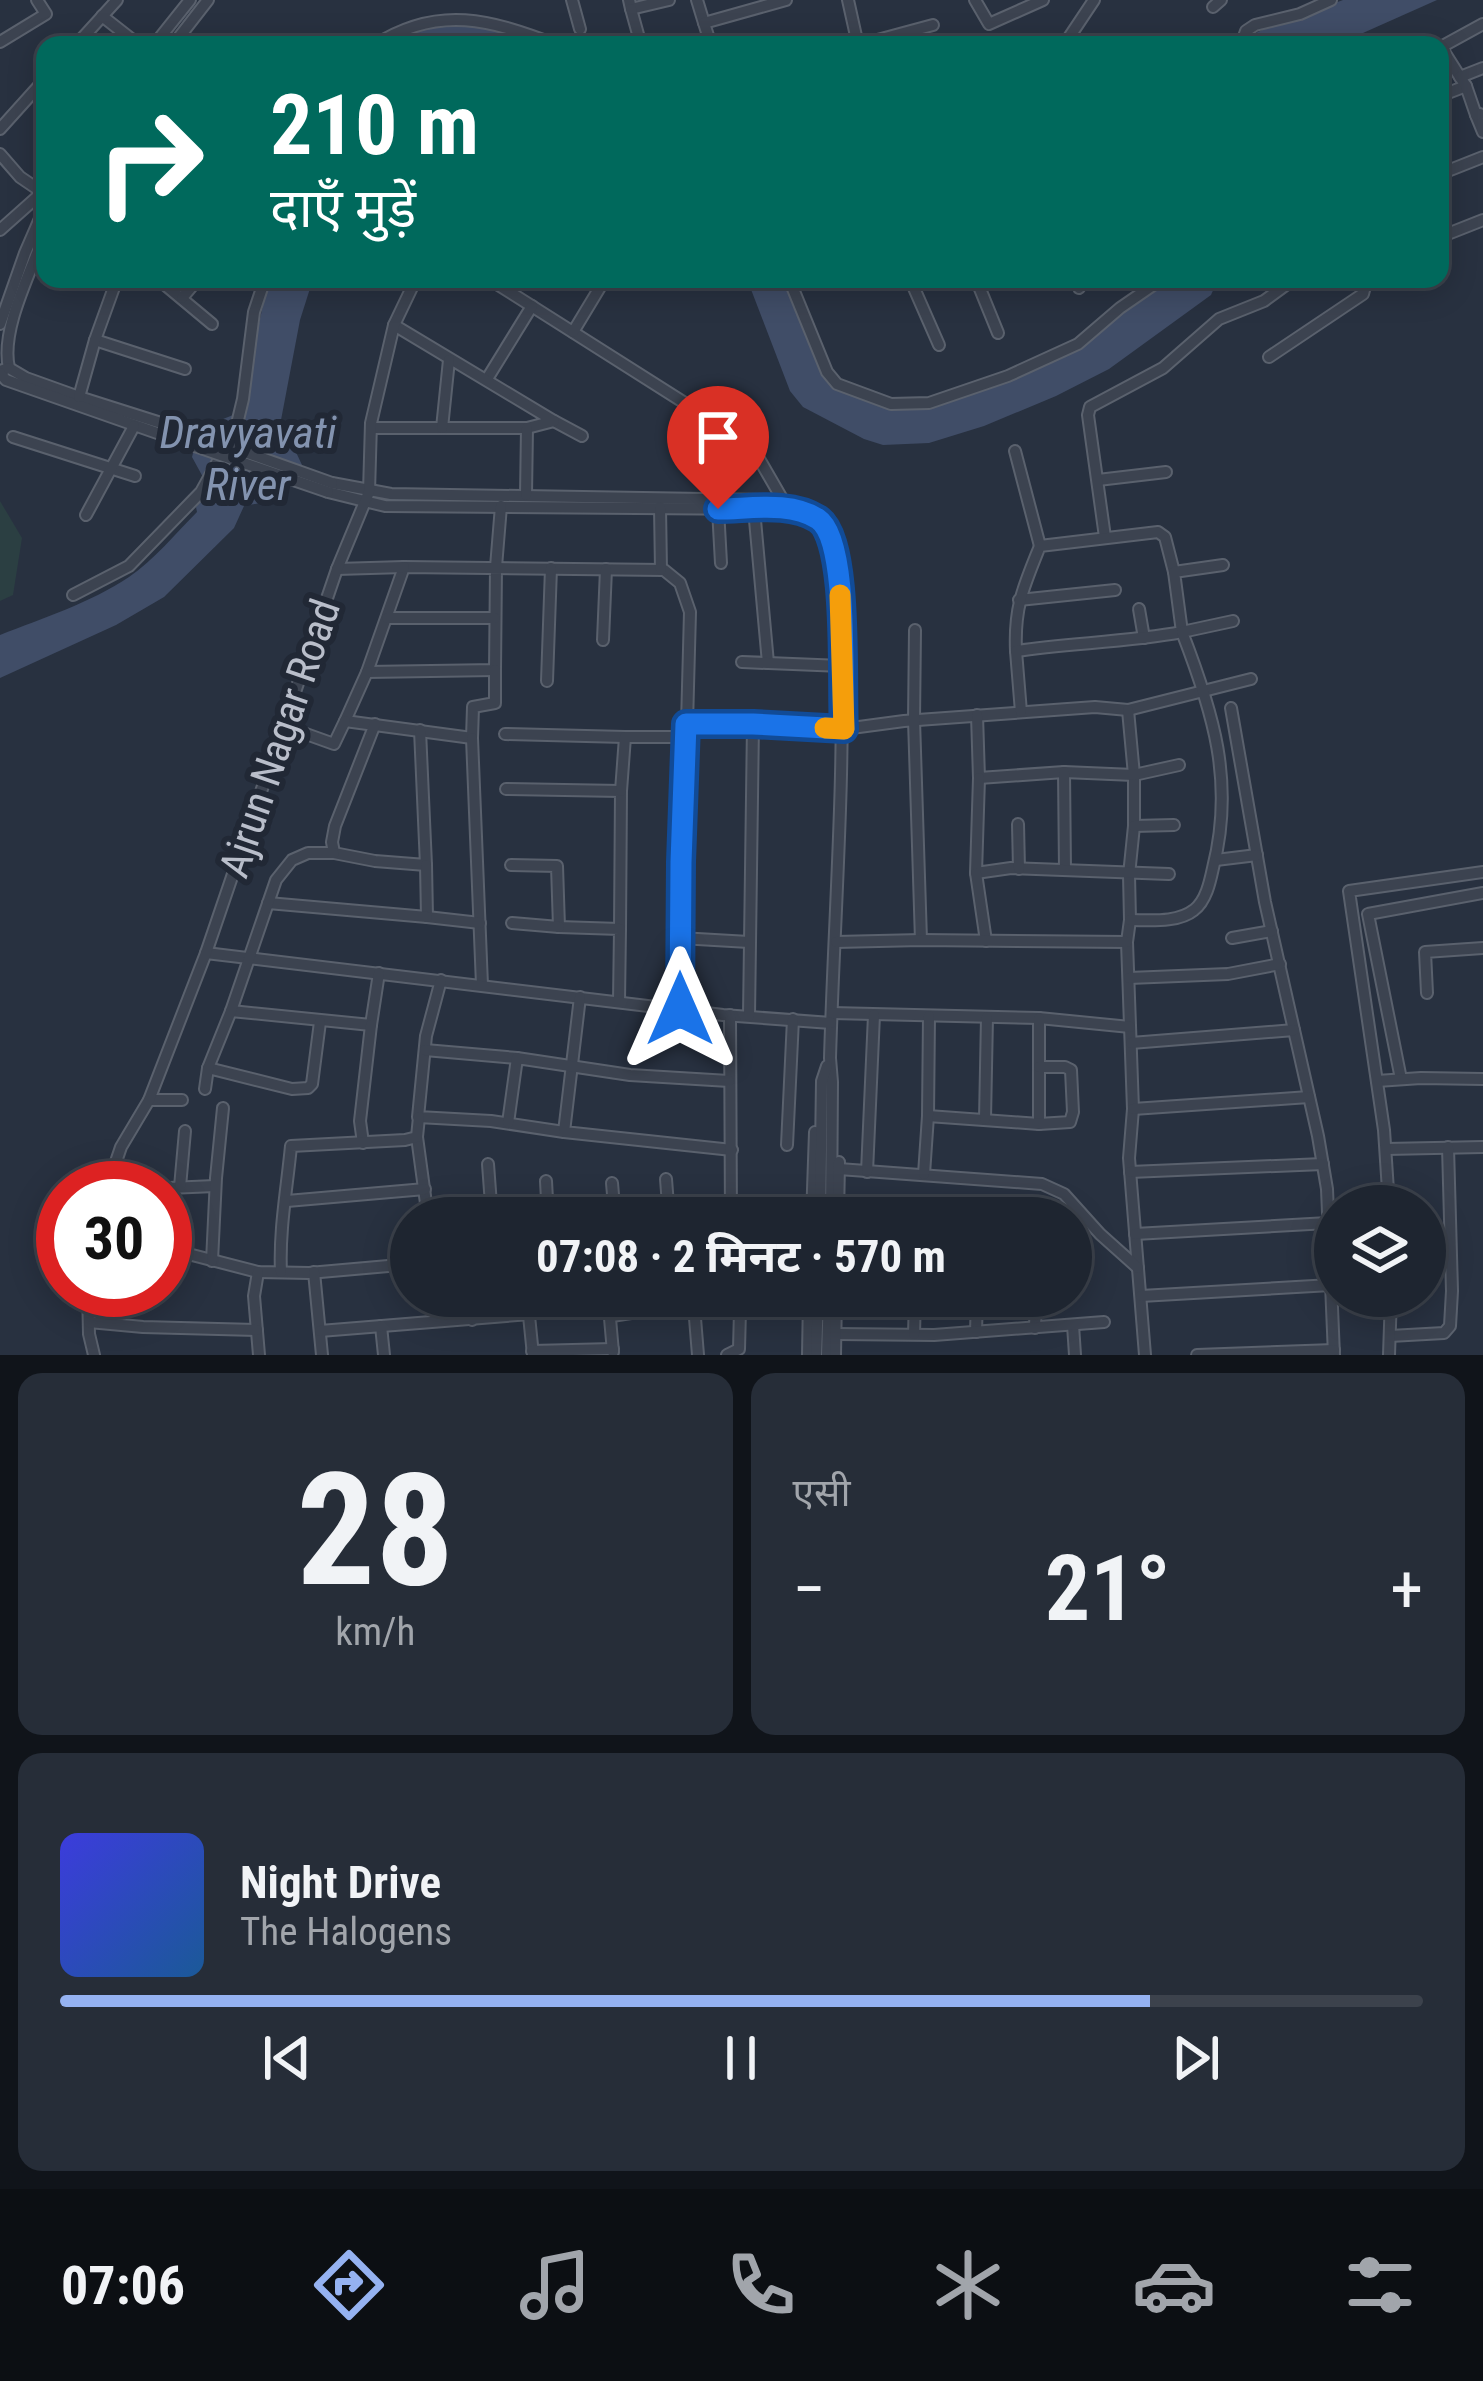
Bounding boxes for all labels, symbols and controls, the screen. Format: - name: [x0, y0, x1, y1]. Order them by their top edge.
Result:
- text: 210 m: [270, 76, 479, 175]
- icon: right: [72, 84, 228, 240]
- text: दाएँ मुड़ें: [270, 177, 416, 240]
- pin: [667, 386, 769, 509]
- icon: arrive: [685, 404, 751, 470]
- water label: Dravyavati River: [159, 406, 338, 511]
- street label: Ajrun Nagar Road: [209, 593, 350, 883]
- position arrow: [617, 946, 743, 1072]
- speed limit sign: 30: [36, 1161, 192, 1317]
- map controls: [1314, 1185, 1446, 1317]
- button: layers: [1314, 1185, 1446, 1317]
- text: 07:08 · 2 मिनट · 570 m: [536, 1230, 946, 1283]
- text: 28: [296, 1439, 454, 1622]
- text: एसी: [793, 1470, 851, 1516]
- text: 21°: [1045, 1537, 1171, 1642]
- text: −: [793, 1551, 826, 1628]
- text: +: [1390, 1551, 1423, 1628]
- text: km/h: [335, 1609, 415, 1655]
- text: Night Drive: [240, 1856, 441, 1909]
- text: The Halogens: [240, 1909, 452, 1955]
- icon: previous: [254, 2025, 320, 2091]
- icon: pause: [708, 2025, 774, 2091]
- icon: next: [1163, 2025, 1229, 2091]
- icon: directions: [307, 2243, 391, 2327]
- icon: music: [513, 2243, 597, 2327]
- icon: phone: [719, 2243, 803, 2327]
- icon: climate: [926, 2243, 1010, 2327]
- icon: car: [1132, 2243, 1216, 2327]
- icon: filters: [1338, 2243, 1422, 2327]
- text: 07:06: [61, 2254, 185, 2317]

